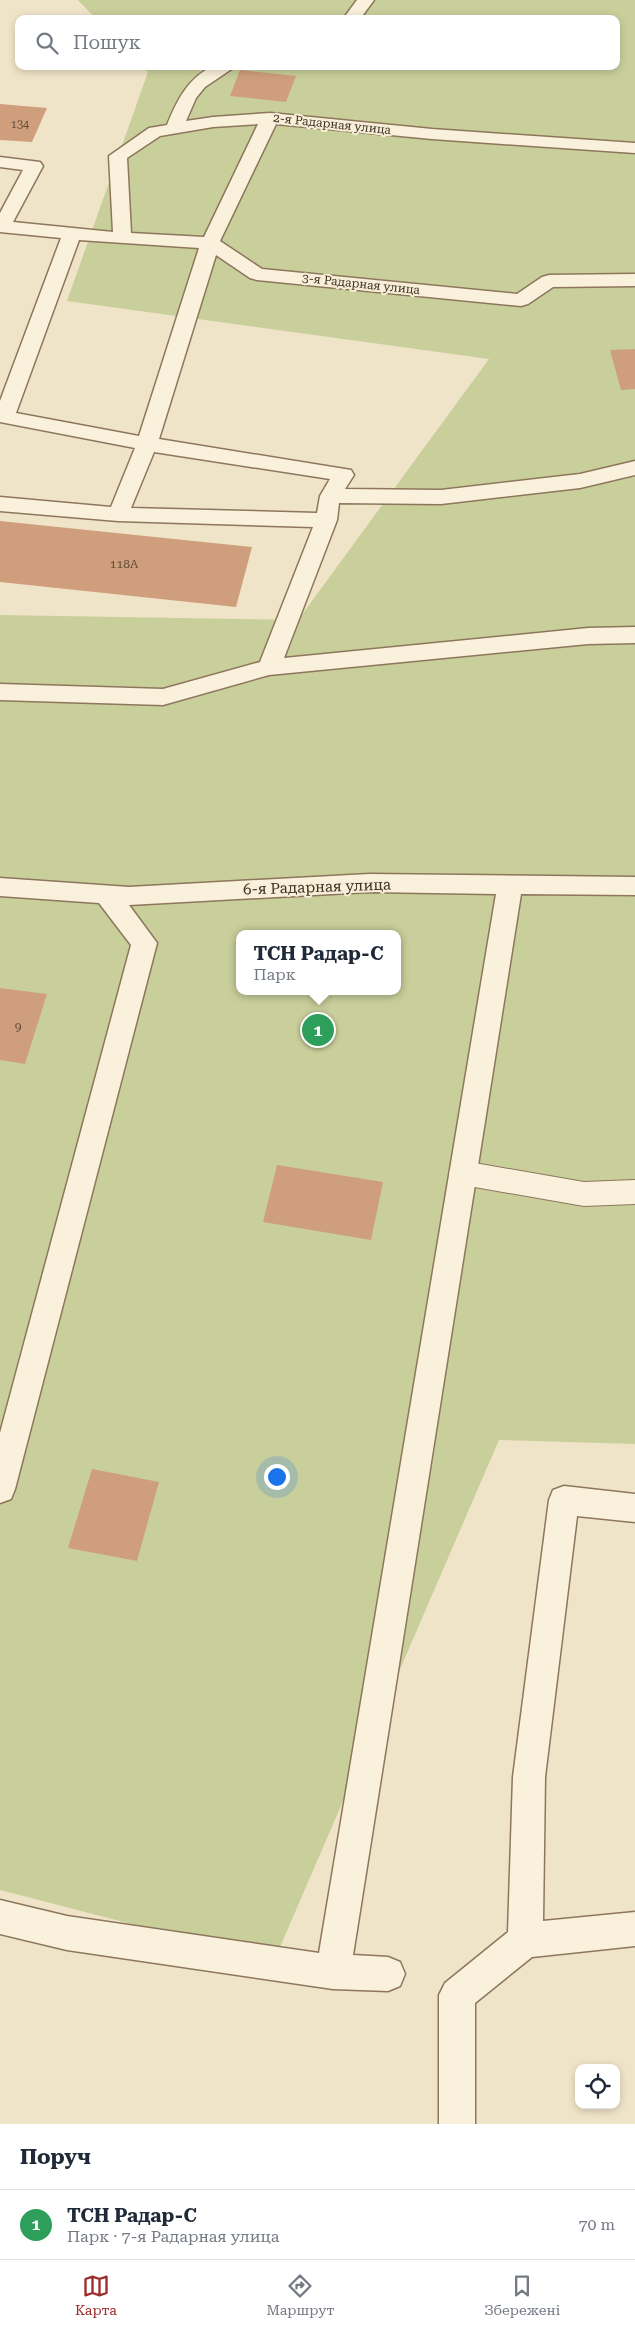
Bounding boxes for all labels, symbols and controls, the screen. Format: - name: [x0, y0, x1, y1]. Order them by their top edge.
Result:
- search box: [15, 15, 620, 70]
- icon: search: [33, 29, 61, 57]
- text: Пошук: [73, 31, 141, 54]
- street label: 2-я Радарная улица: [272, 111, 392, 137]
- house number: 134: [11, 118, 30, 131]
- street label: 3-я Радарная улица: [301, 271, 421, 297]
- house number: 118А: [110, 557, 139, 571]
- street label: 6-я Радарная улица: [243, 875, 391, 899]
- popup: [236, 930, 401, 995]
- text: ТСН Радар-С: [254, 942, 383, 965]
- text: Парк: [254, 965, 296, 984]
- pin: 1: [302, 1011, 334, 1049]
- house number: 9: [15, 1020, 22, 1034]
- your location: [264, 1464, 290, 1490]
- map controls: [575, 2064, 620, 2109]
- button: locate: [575, 2064, 620, 2109]
- text: Поруч: [20, 2145, 91, 2169]
- text: ТСН Радар-С: [67, 2204, 197, 2227]
- text: 1: [32, 2215, 40, 2234]
- text: 70 m: [578, 2215, 615, 2234]
- text: Парк · 7-я Радарная улица: [67, 2227, 279, 2246]
- tab: Карта: [75, 2272, 117, 2318]
- tab: Маршрут: [267, 2272, 334, 2318]
- tab: Збережені: [484, 2272, 560, 2318]

